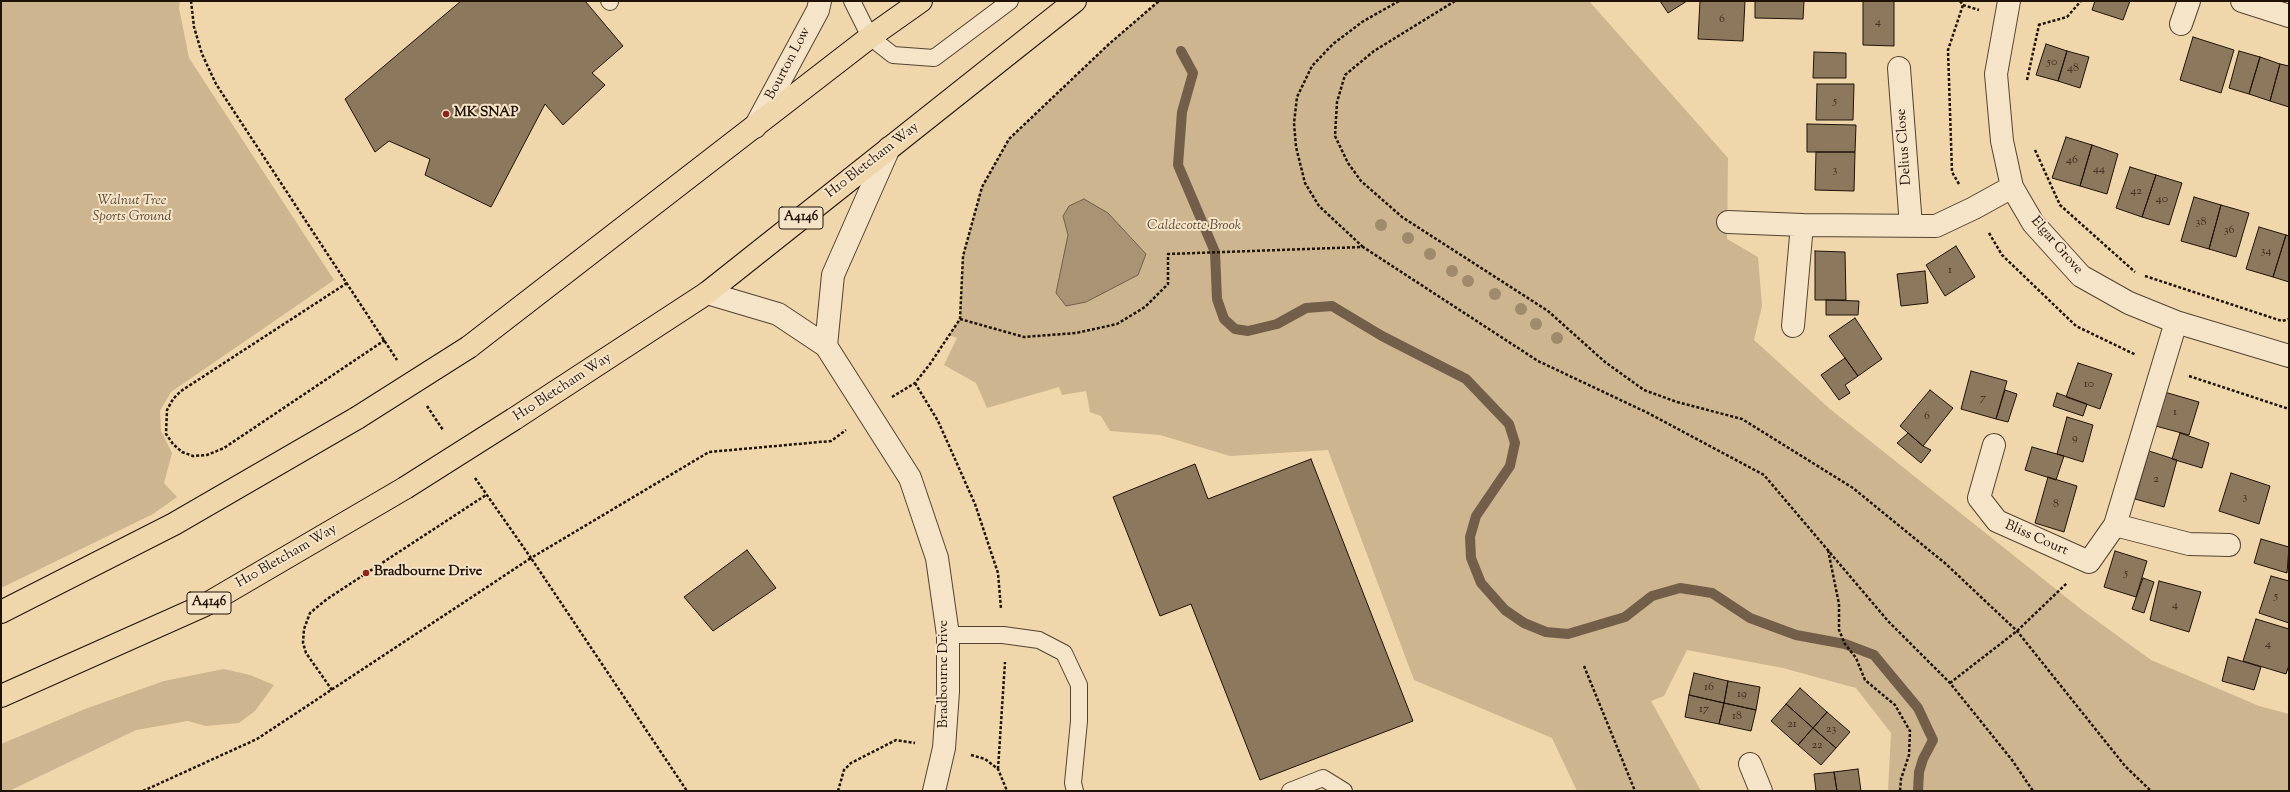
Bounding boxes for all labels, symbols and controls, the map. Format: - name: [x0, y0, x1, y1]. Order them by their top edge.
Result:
- house number: 6: [1719, 13, 1725, 27]
- house number: 4: [1875, 16, 1881, 30]
- street label: Bourton Low: [763, 25, 815, 103]
- house number: 50: [2047, 56, 2057, 70]
- house number: 48: [2067, 62, 2079, 76]
- house number: 5: [1833, 95, 1837, 109]
- place label: MK SNAP: [454, 106, 518, 122]
- street label: Delius Close: [1894, 108, 1916, 186]
- marker: MK SNAP: [441, 109, 451, 119]
- street label: H10 Bletcham Way: [823, 120, 923, 202]
- house number: 46: [2066, 154, 2078, 168]
- house number: 44: [2093, 163, 2105, 177]
- house number: 3: [1833, 164, 1837, 178]
- house number: 42: [2130, 185, 2142, 199]
- house number: 40: [2156, 193, 2168, 207]
- park label: Walnut Tree Sports Ground: [93, 194, 171, 226]
- road number: A4146: [779, 207, 823, 229]
- street label: Elgar Grove: [2026, 214, 2086, 278]
- house number: 38: [2196, 216, 2206, 230]
- park label: Caldecotte Brook: [1147, 219, 1241, 235]
- house number: 36: [2224, 224, 2234, 238]
- house number: 34: [2261, 245, 2271, 259]
- house number: 1: [1948, 264, 1952, 278]
- street label: H10 Bletcham Way: [511, 350, 615, 426]
- house number: 10: [2084, 378, 2094, 392]
- house number: 7: [1980, 392, 1986, 406]
- house number: 1: [2173, 406, 2177, 420]
- house number: 6: [1924, 410, 1930, 424]
- house number: 9: [2072, 432, 2078, 446]
- house number: 2: [2153, 473, 2159, 487]
- house number: 3: [2243, 491, 2247, 505]
- house number: 8: [2053, 498, 2059, 512]
- street label: Bliss Court: [2002, 518, 2070, 560]
- street label: H10 Bletcham Way: [234, 521, 340, 593]
- place label: Bradbourne Drive: [374, 565, 482, 581]
- house number: 5: [2124, 567, 2128, 581]
- marker: Bradbourne Drive: [361, 568, 371, 578]
- house number: 5: [2274, 590, 2278, 604]
- road number: A4146: [187, 592, 231, 614]
- house number: 4: [2172, 599, 2178, 613]
- street label: Bradbourne Drive: [937, 620, 953, 728]
- house number: 4: [2265, 638, 2271, 652]
- house number: 16: [1704, 681, 1714, 695]
- house number: 19: [1737, 688, 1747, 702]
- house number: 17: [1699, 703, 1709, 717]
- house number: 18: [1732, 710, 1742, 724]
- house number: 21: [1787, 718, 1797, 732]
- house number: 23: [1826, 723, 1836, 737]
- house number: 22: [1811, 739, 1823, 753]

